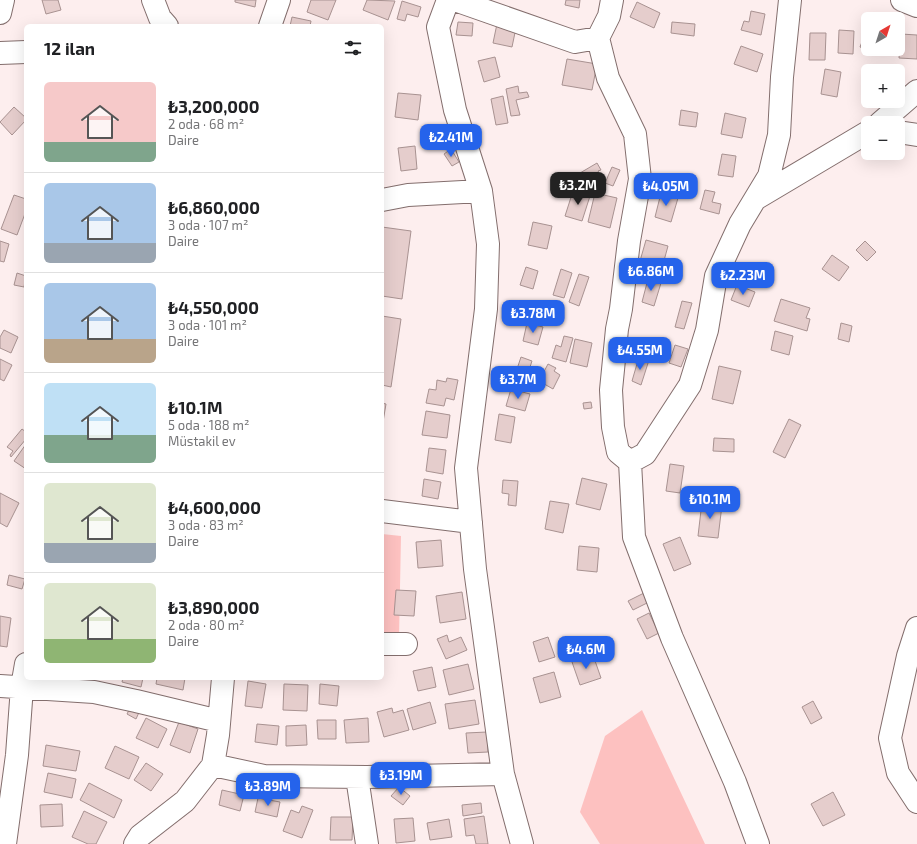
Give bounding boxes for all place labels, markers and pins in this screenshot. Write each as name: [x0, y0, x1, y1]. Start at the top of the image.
pin: ₺2.41M: [418, 124, 484, 158]
pin: ₺3.2M: [550, 172, 606, 206]
pin: ₺4.05M: [633, 173, 699, 207]
pin: ₺6.86M: [618, 258, 684, 292]
pin: ₺2.23M: [710, 262, 776, 296]
pin: ₺3.78M: [500, 300, 566, 334]
pin: ₺4.55M: [607, 337, 673, 371]
pin: ₺3.7M: [490, 366, 546, 400]
pin: ₺10.1M: [677, 486, 743, 520]
pin: ₺4.6M: [558, 636, 614, 670]
pin: ₺3.19M: [368, 762, 434, 796]
pin: ₺3.89M: [235, 773, 301, 807]

